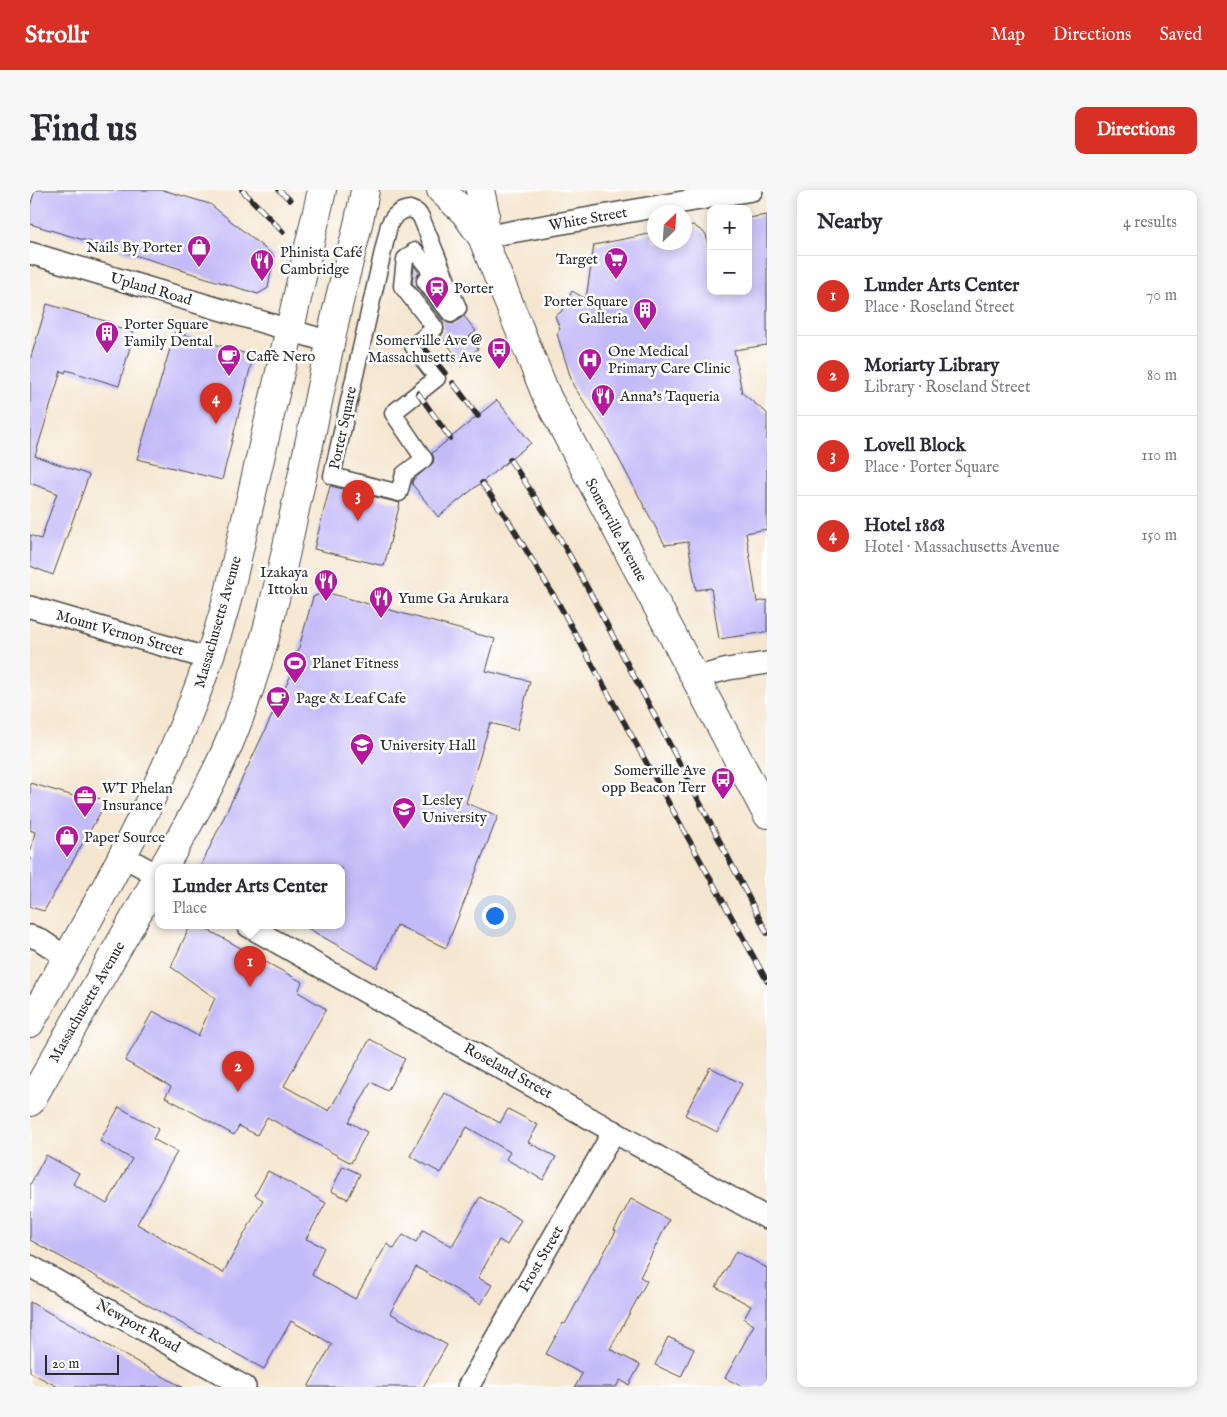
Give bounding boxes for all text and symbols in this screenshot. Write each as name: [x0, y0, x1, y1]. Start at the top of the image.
text: Strollr: [25, 20, 89, 51]
text: Map: [991, 24, 1025, 47]
text: Directions: [1053, 24, 1131, 47]
text: Saved: [1159, 24, 1202, 47]
button: Directions: [1075, 107, 1197, 154]
text: Find us: [30, 108, 137, 153]
street label: White Street: [547, 203, 629, 235]
north arrow: [647, 205, 692, 250]
map controls: [707, 205, 752, 295]
button: +: [707, 205, 752, 250]
text: Nearby: [817, 209, 882, 236]
text: 4 results: [1123, 213, 1177, 233]
shop icon: Nails By Porter: [186, 234, 212, 268]
place label: Nails By Porter: [86, 238, 182, 257]
place label: Phinista Café Cambridge: [280, 243, 362, 279]
supermarket icon: Target: [603, 246, 629, 280]
restaurant icon: Phinista Café Cambridge: [249, 248, 275, 282]
place label: Target: [556, 250, 598, 269]
button: −: [707, 250, 752, 295]
street label: Upland Road: [108, 268, 195, 310]
text: Lunder Arts Center: [864, 274, 1019, 298]
station icon: Porter: [424, 275, 450, 309]
place label: Porter: [454, 279, 494, 298]
text: 1: [830, 286, 836, 306]
text: 70 m: [1146, 286, 1177, 306]
place label: Porter Square Galleria: [543, 292, 629, 328]
building icon: Porter Square Galleria: [632, 297, 658, 331]
text: Place · Roseland Street: [864, 298, 1015, 318]
place label: Porter Square Family Dental: [124, 315, 213, 351]
building icon: Porter Square Family Dental: [94, 320, 120, 354]
place label: Somerville Ave @ Massachusetts Ave: [368, 331, 482, 367]
bus stop icon: Somerville Ave @ Massachusetts Ave: [486, 336, 512, 370]
place label: One Medical Primary Care Clinic: [608, 342, 731, 378]
cafe icon: Caffè Nero: [216, 343, 242, 377]
place label: Caffè Nero: [246, 347, 315, 366]
hospital icon: One Medical Primary Care Clinic: [577, 347, 603, 381]
text: Moriarty Library: [864, 354, 999, 378]
text: 2: [829, 366, 837, 386]
text: 80 m: [1147, 366, 1177, 386]
text: Library · Roseland Street: [864, 378, 1030, 398]
pin: 4: [200, 383, 232, 424]
restaurant icon: Anna's Taqueria: [590, 383, 616, 417]
street label: Porter Square: [325, 385, 361, 471]
place label: Anna's Taqueria: [619, 387, 720, 406]
text: Lovell Block: [864, 434, 966, 458]
text: 3: [830, 446, 836, 466]
text: 110 m: [1141, 446, 1177, 466]
text: Place · Porter Square: [864, 458, 999, 478]
street label: Somerville Avenue: [581, 475, 651, 585]
pin: 3: [342, 480, 374, 521]
text: Hotel 1868: [864, 514, 945, 538]
text: 4: [829, 526, 837, 546]
text: 150 m: [1142, 526, 1177, 546]
text: Hotel · Massachusetts Avenue: [864, 538, 1060, 558]
street label: Massachusetts Avenue: [190, 554, 246, 690]
place label: Izakaya Ittoku: [260, 563, 309, 599]
restaurant icon: Izakaya Ittoku: [313, 568, 339, 602]
restaurant icon: Yume Ga Arukara: [368, 585, 394, 619]
place label: Yume Ga Arukara: [398, 589, 509, 608]
street label: Mount Vernon Street: [54, 606, 186, 660]
sports icon: Planet Fitness: [282, 650, 308, 684]
place label: Planet Fitness: [312, 654, 399, 673]
cafe icon: Page & Leaf Cafe: [265, 685, 291, 719]
place label: Page & Leaf Cafe: [296, 689, 406, 708]
school or university icon: University Hall: [349, 732, 375, 766]
place label: University Hall: [380, 736, 477, 755]
place label: Somerville Ave opp Beacon Terr: [602, 761, 706, 797]
bus stop icon: Somerville Ave opp Beacon Terr: [710, 766, 736, 800]
place label: WT Phelan Insurance: [102, 779, 173, 815]
office icon: WT Phelan Insurance: [72, 784, 98, 818]
place label: Lesley University: [422, 791, 488, 827]
school or university icon: Lesley University: [391, 796, 417, 830]
shop icon: Paper Source: [54, 824, 80, 858]
place label: Paper Source: [84, 828, 165, 847]
popup: [155, 864, 345, 929]
text: Lunder Arts Center: [172, 875, 328, 899]
text: Place: [172, 899, 207, 919]
your location: [482, 903, 508, 929]
street label: Massachusetts Avenue: [45, 938, 129, 1066]
pin: 1: [234, 946, 266, 987]
street label: Roseland Street: [460, 1039, 556, 1103]
pin: 2: [222, 1051, 254, 1092]
street label: Frost Street: [514, 1222, 568, 1296]
street label: Newport Road: [93, 1295, 184, 1357]
scale bar: [45, 1352, 119, 1375]
text: 20 m: [52, 1355, 79, 1373]

